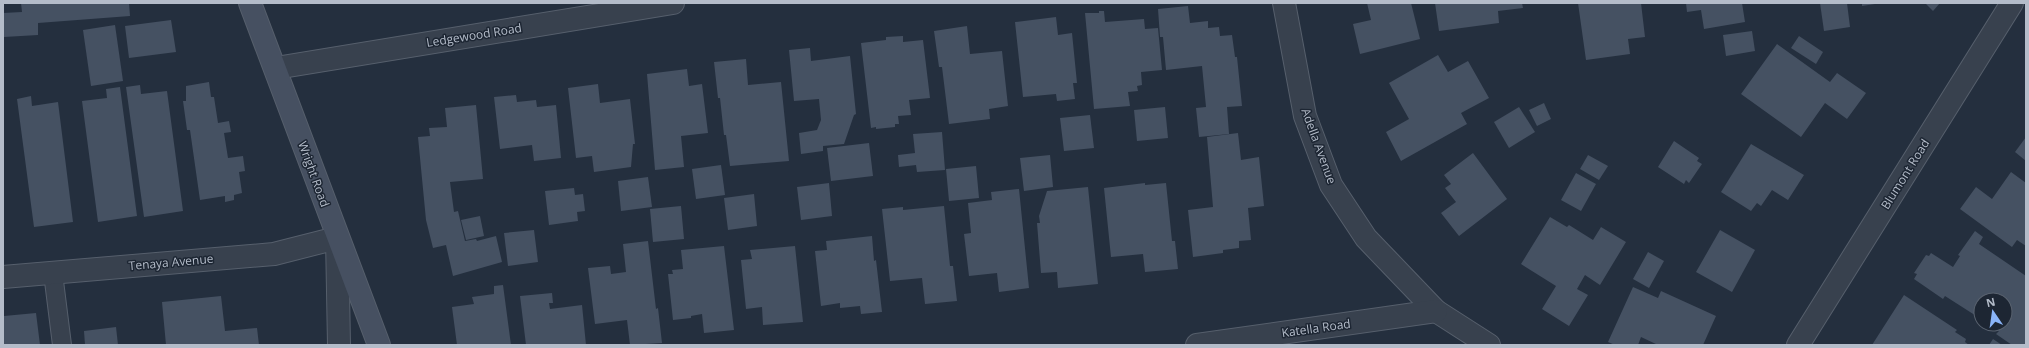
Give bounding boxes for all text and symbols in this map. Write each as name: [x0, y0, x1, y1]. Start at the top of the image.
street label: Ledgewood Road: [425, 19, 523, 51]
street label: Adella Avenue: [1297, 106, 1341, 186]
street label: Blumont Road: [1877, 136, 1933, 212]
street label: Wright Road: [294, 139, 334, 209]
street label: Tenaya Avenue: [128, 250, 214, 274]
north arrow: [1973, 292, 2013, 332]
text: N: [1985, 293, 1997, 310]
street label: Katella Road: [1280, 315, 1352, 341]

